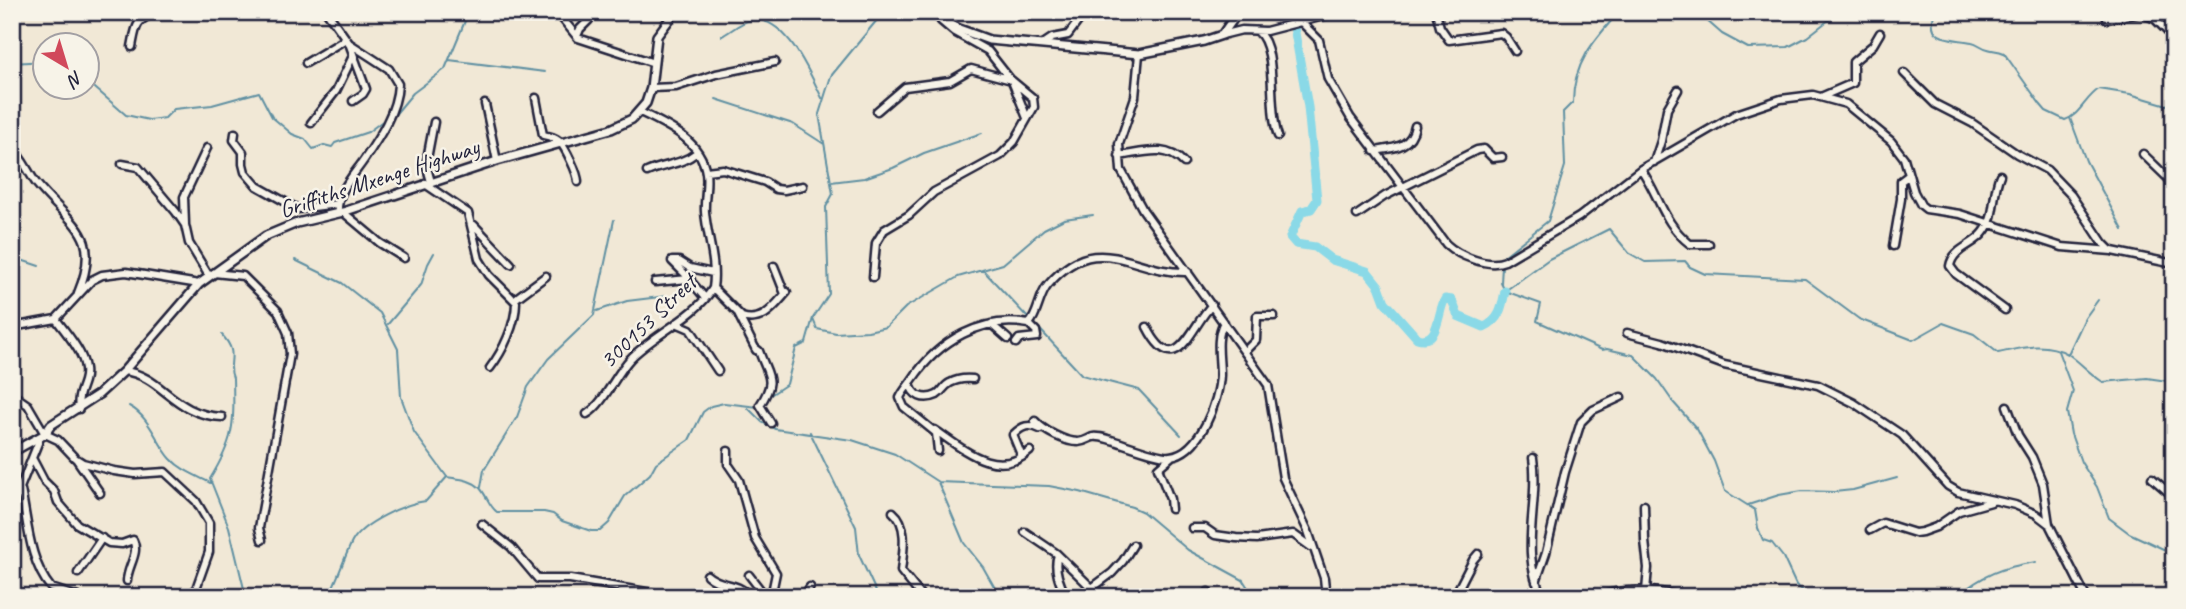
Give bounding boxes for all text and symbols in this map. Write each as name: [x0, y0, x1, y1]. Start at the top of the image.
north arrow: [32, 32, 102, 102]
text: N: [61, 66, 88, 94]
street label: Griffiths Mxenge Highway: [275, 131, 484, 224]
street label: 300153 Street: [593, 265, 705, 374]

